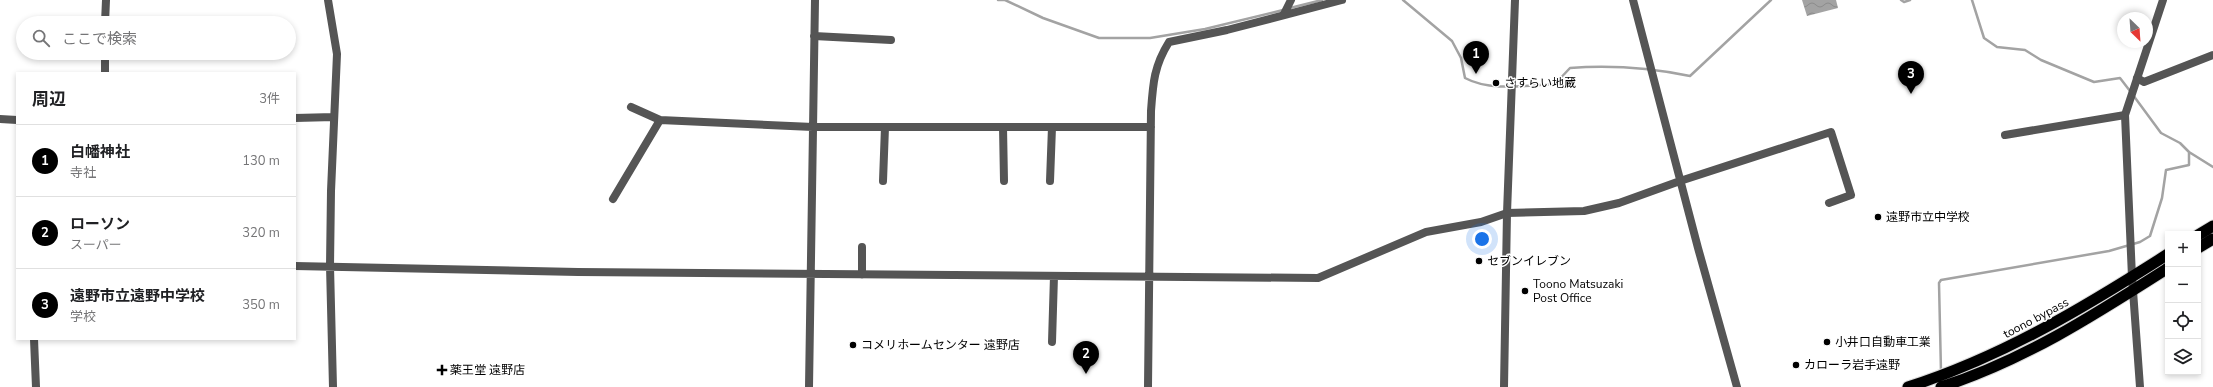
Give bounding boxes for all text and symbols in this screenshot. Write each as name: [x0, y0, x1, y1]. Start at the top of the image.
north arrow: [2117, 12, 2153, 48]
search box: [16, 16, 296, 60]
icon: search: [30, 27, 52, 49]
text: ここで検索: [62, 29, 137, 49]
pin: 1: [1463, 41, 1489, 74]
pin: 3: [1898, 61, 1924, 94]
place label: さすらい地蔵: [1504, 75, 1576, 91]
marker: さすらい地蔵: [1491, 78, 1501, 88]
text: 周辺: [32, 88, 66, 111]
text: 3件: [259, 90, 280, 108]
text: 白幡神社: [70, 142, 130, 162]
text: 1: [41, 152, 49, 170]
text: 130 m: [242, 152, 280, 170]
text: 寺社: [70, 164, 96, 182]
place label: 遠野市立中学校: [1886, 209, 1970, 225]
marker: 遠野市立中学校: [1873, 212, 1883, 222]
text: ローソン: [70, 214, 130, 234]
text: 2: [41, 224, 49, 242]
text: 320 m: [242, 224, 280, 242]
your location: [1472, 229, 1492, 249]
map controls: [2165, 231, 2201, 375]
button: +: [2165, 231, 2201, 267]
text: スーパー: [70, 236, 122, 254]
place label: セブンイレブン: [1487, 253, 1571, 269]
marker: セブンイレブン: [1474, 256, 1484, 266]
button: −: [2165, 267, 2201, 303]
place label: Toono Matsuzaki Post Office: [1533, 276, 1623, 306]
text: 遠野市立遠野中学校: [70, 286, 205, 306]
marker: Toono Matsuzaki Post Office: [1520, 286, 1530, 296]
street label: toono bypass: [2000, 294, 2072, 342]
text: 3: [41, 296, 49, 314]
text: 350 m: [242, 296, 280, 314]
button: locate: [2165, 303, 2201, 339]
text: 学校: [70, 308, 96, 326]
place label: 小井口自動車工業: [1835, 334, 1931, 350]
place label: コメリホームセンター 遠野店: [861, 337, 1020, 353]
marker: 小井口自動車工業: [1822, 337, 1832, 347]
button: layers: [2165, 339, 2201, 375]
marker: コメリホームセンター 遠野店: [848, 340, 858, 350]
pin: 2: [1073, 341, 1099, 374]
place label: カローラ岩手遠野: [1804, 357, 1900, 373]
marker: カローラ岩手遠野: [1791, 360, 1801, 370]
place label: 薬王堂 遠野店: [450, 362, 525, 378]
marker: 薬王堂 遠野店: [437, 365, 447, 375]

